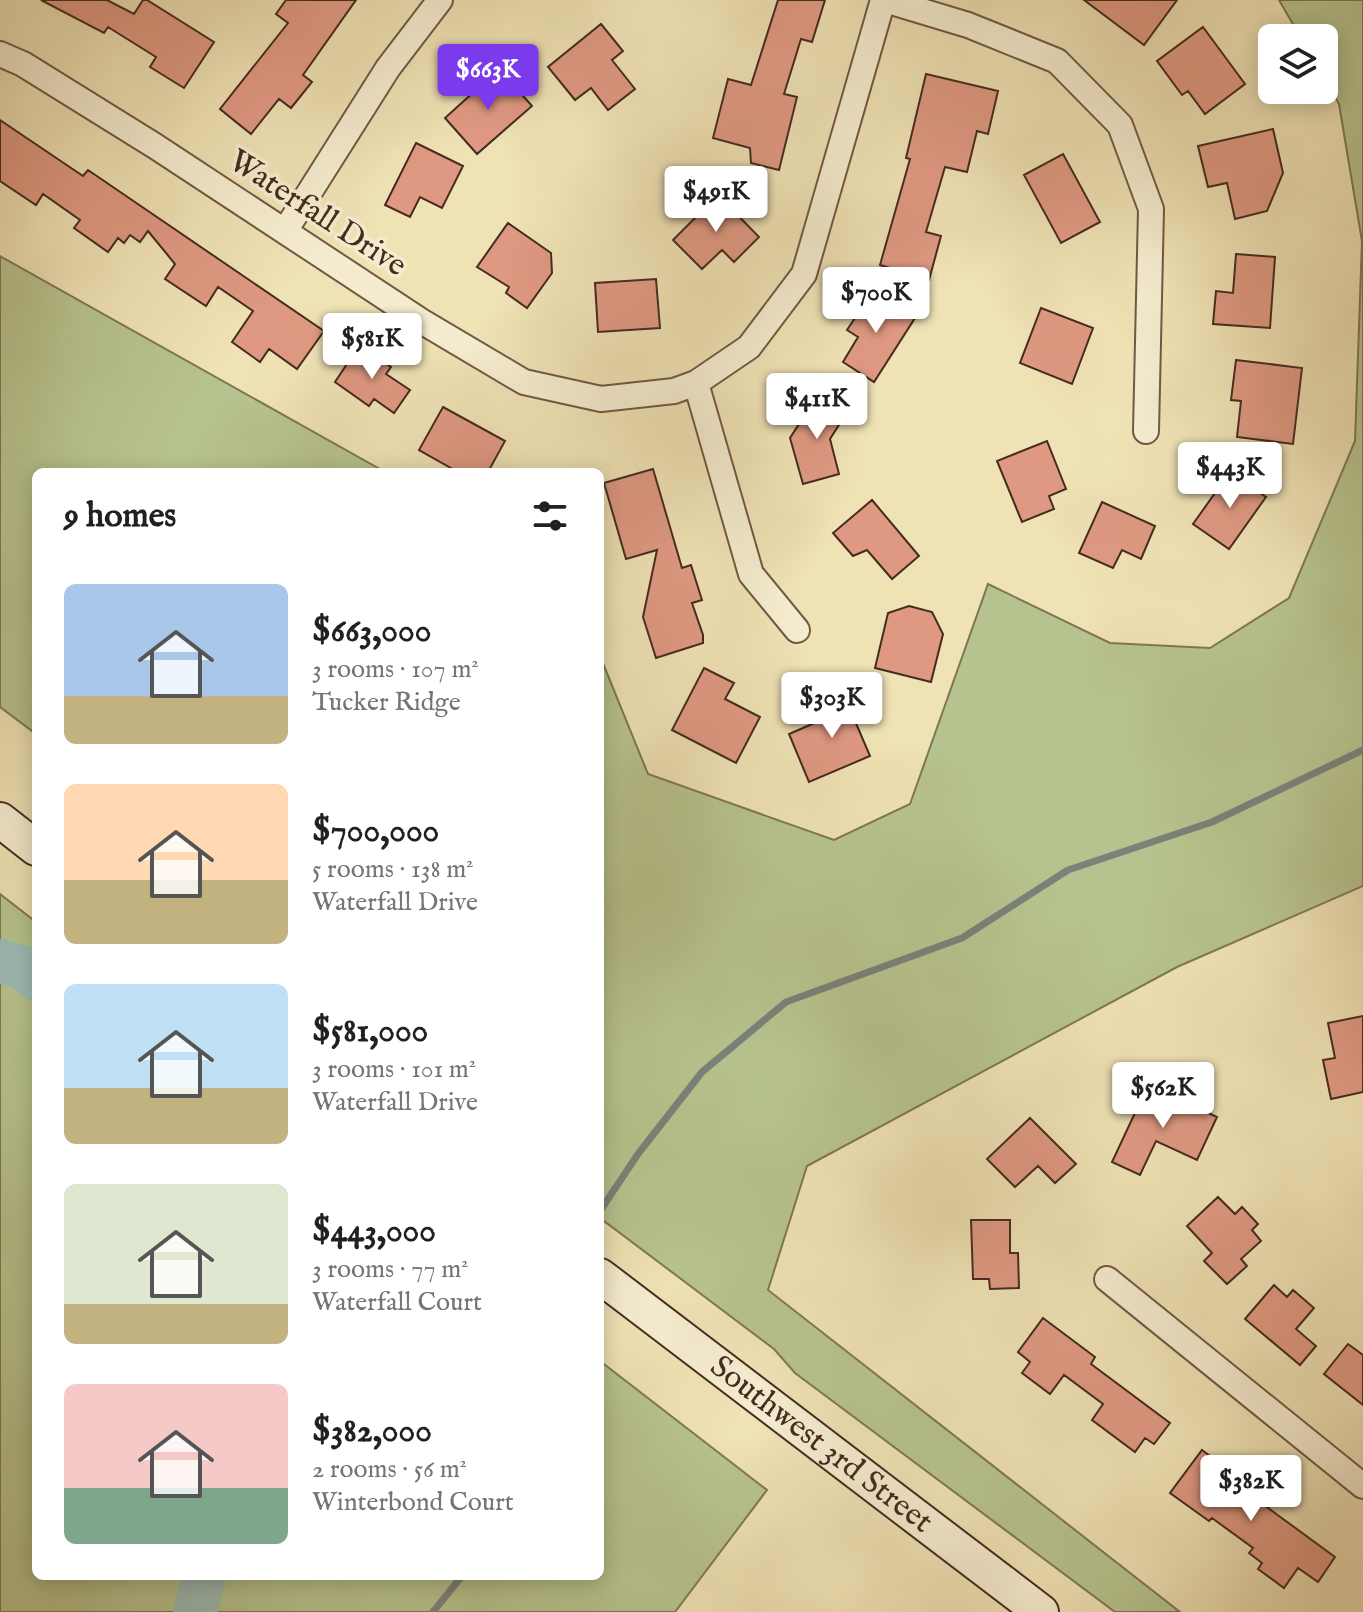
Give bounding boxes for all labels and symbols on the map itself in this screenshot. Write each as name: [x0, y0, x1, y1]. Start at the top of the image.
pin: $663K: [432, 44, 544, 112]
street label: Waterfall Drive: [220, 141, 414, 287]
pin: $491K: [660, 166, 772, 234]
pin: $700K: [820, 267, 932, 335]
pin: $581K: [316, 313, 428, 381]
pin: $411K: [761, 373, 873, 441]
pin: $443K: [1174, 442, 1286, 510]
pin: $303K: [776, 672, 888, 740]
pin: $562K: [1107, 1062, 1219, 1130]
street label: Southwest 3rd Street: [701, 1346, 941, 1543]
pin: $382K: [1195, 1455, 1307, 1523]

